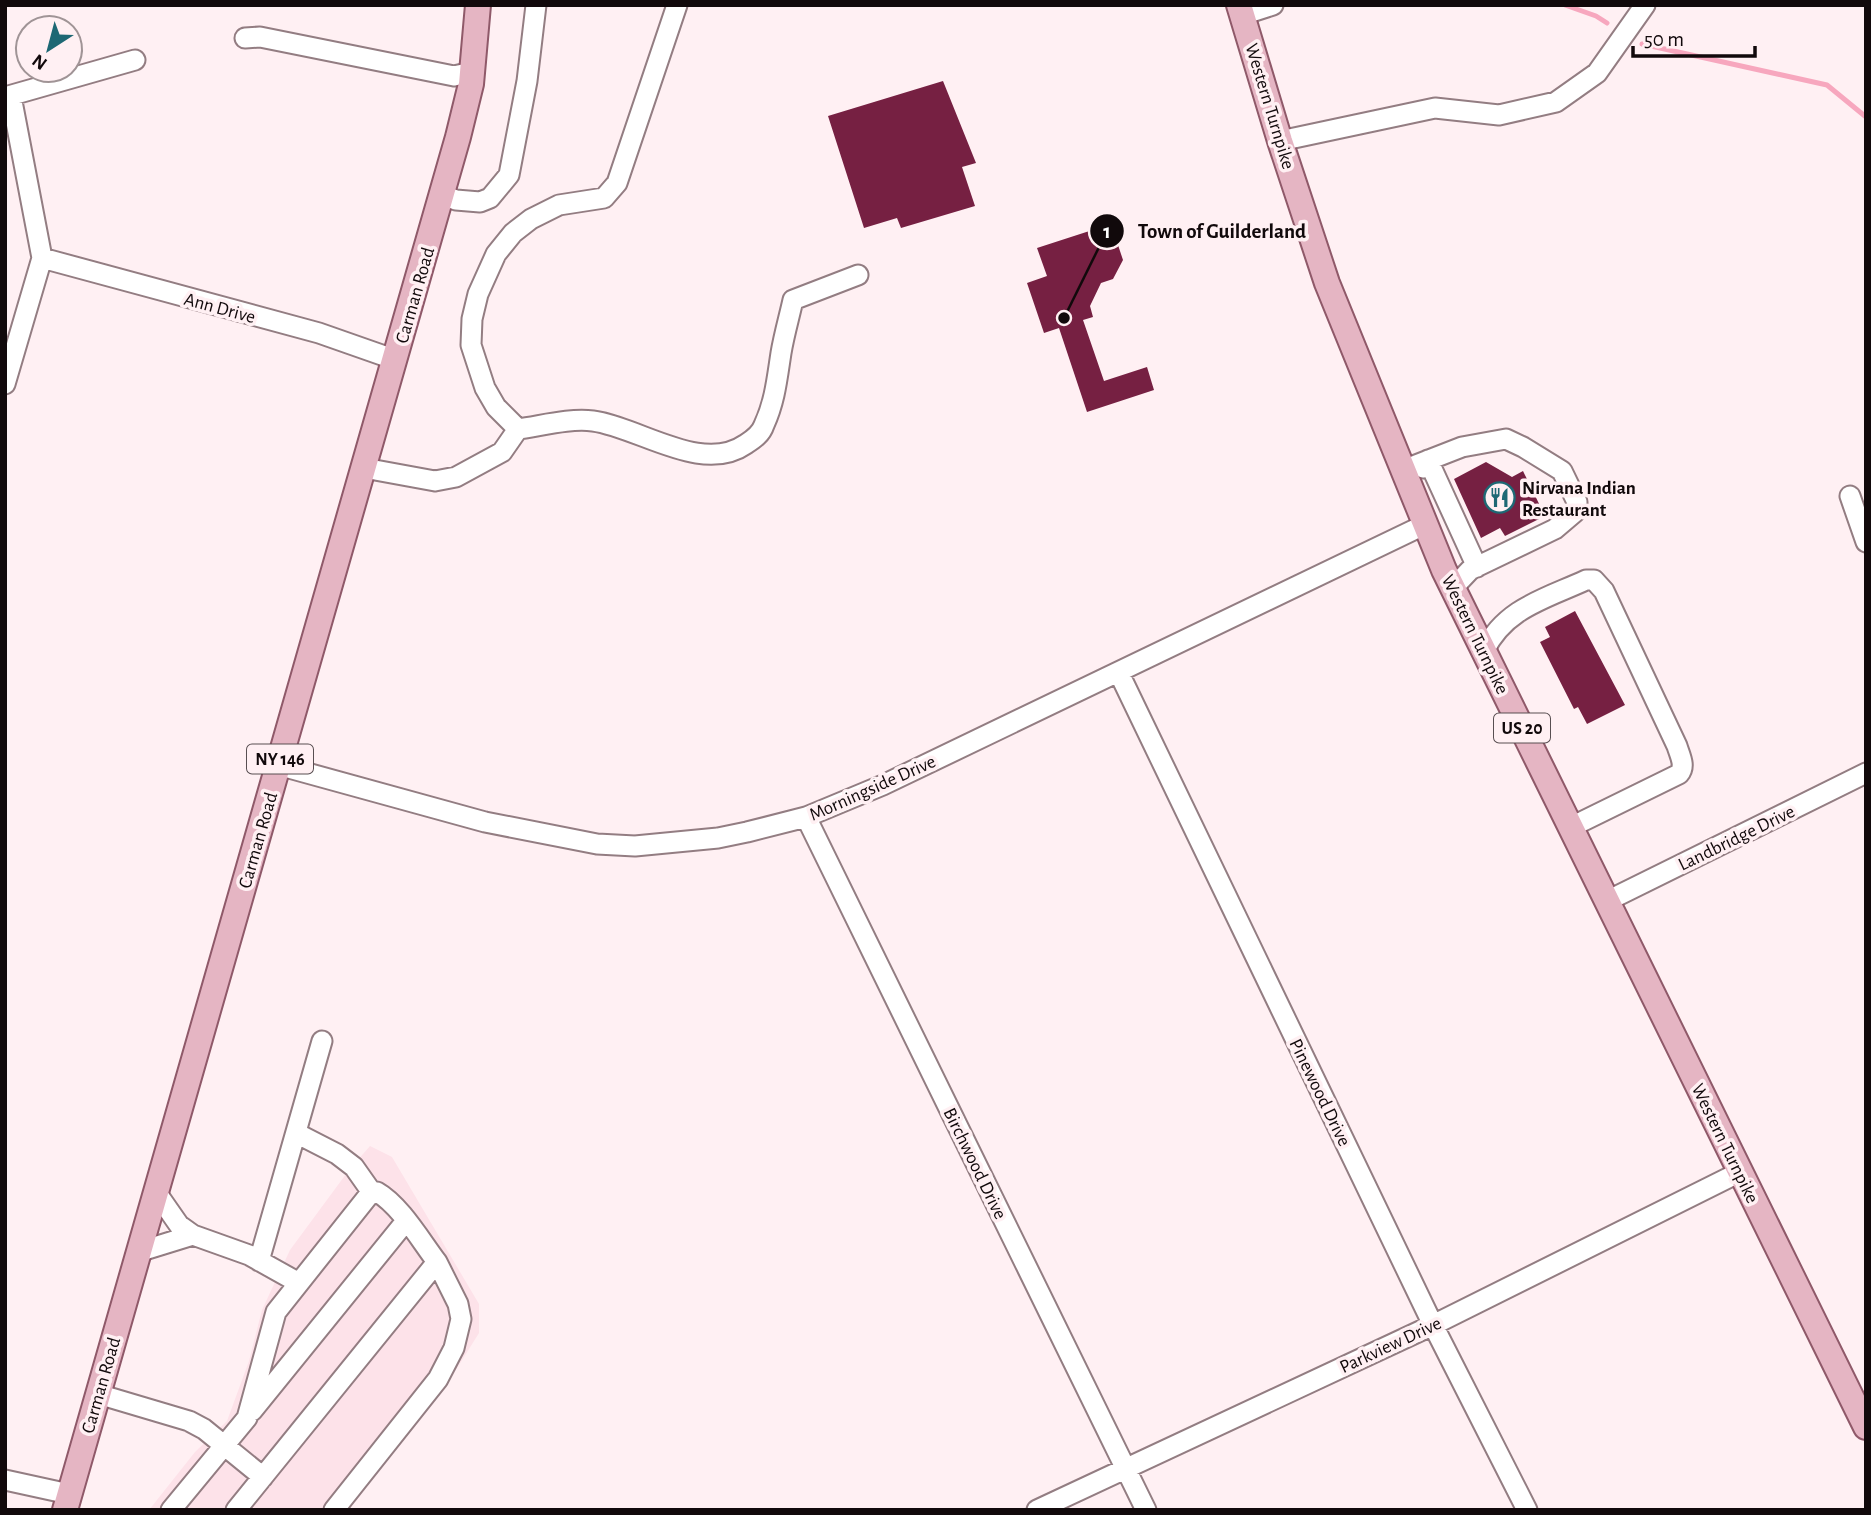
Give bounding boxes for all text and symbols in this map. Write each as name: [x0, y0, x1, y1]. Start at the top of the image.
north arrow: [14, 14, 84, 84]
scale bar: [1633, 14, 1756, 58]
text: 50 m: [1644, 29, 1684, 50]
street label: Western Turnpike: [1241, 41, 1298, 172]
text: N: [29, 50, 51, 73]
callout: Town of Guilderland: [1089, 210, 1321, 252]
text: 1: [1103, 221, 1111, 242]
text: Town of Guilderland: [1138, 221, 1306, 242]
street label: Carman Road: [393, 245, 438, 346]
street label: Ann Drive: [182, 290, 257, 327]
place label: Nirvana Indian Restaurant: [1522, 479, 1636, 520]
restaurant icon: Nirvana Indian Restaurant: [1482, 481, 1516, 515]
street label: Western Turnpike: [1438, 572, 1512, 697]
road number: US 20: [1494, 714, 1550, 742]
road number: NY 146: [247, 744, 313, 774]
street label: Morningside Drive: [807, 752, 939, 825]
street label: Carman Road: [236, 790, 281, 891]
street label: Landbridge Drive: [1675, 802, 1798, 875]
street label: Pinewood Drive: [1286, 1036, 1354, 1149]
street label: Western Turnpike: [1688, 1081, 1762, 1206]
street label: Birchwood Drive: [939, 1105, 1010, 1222]
street label: Parkview Drive: [1337, 1314, 1444, 1377]
street label: Carman Road: [79, 1335, 124, 1436]

